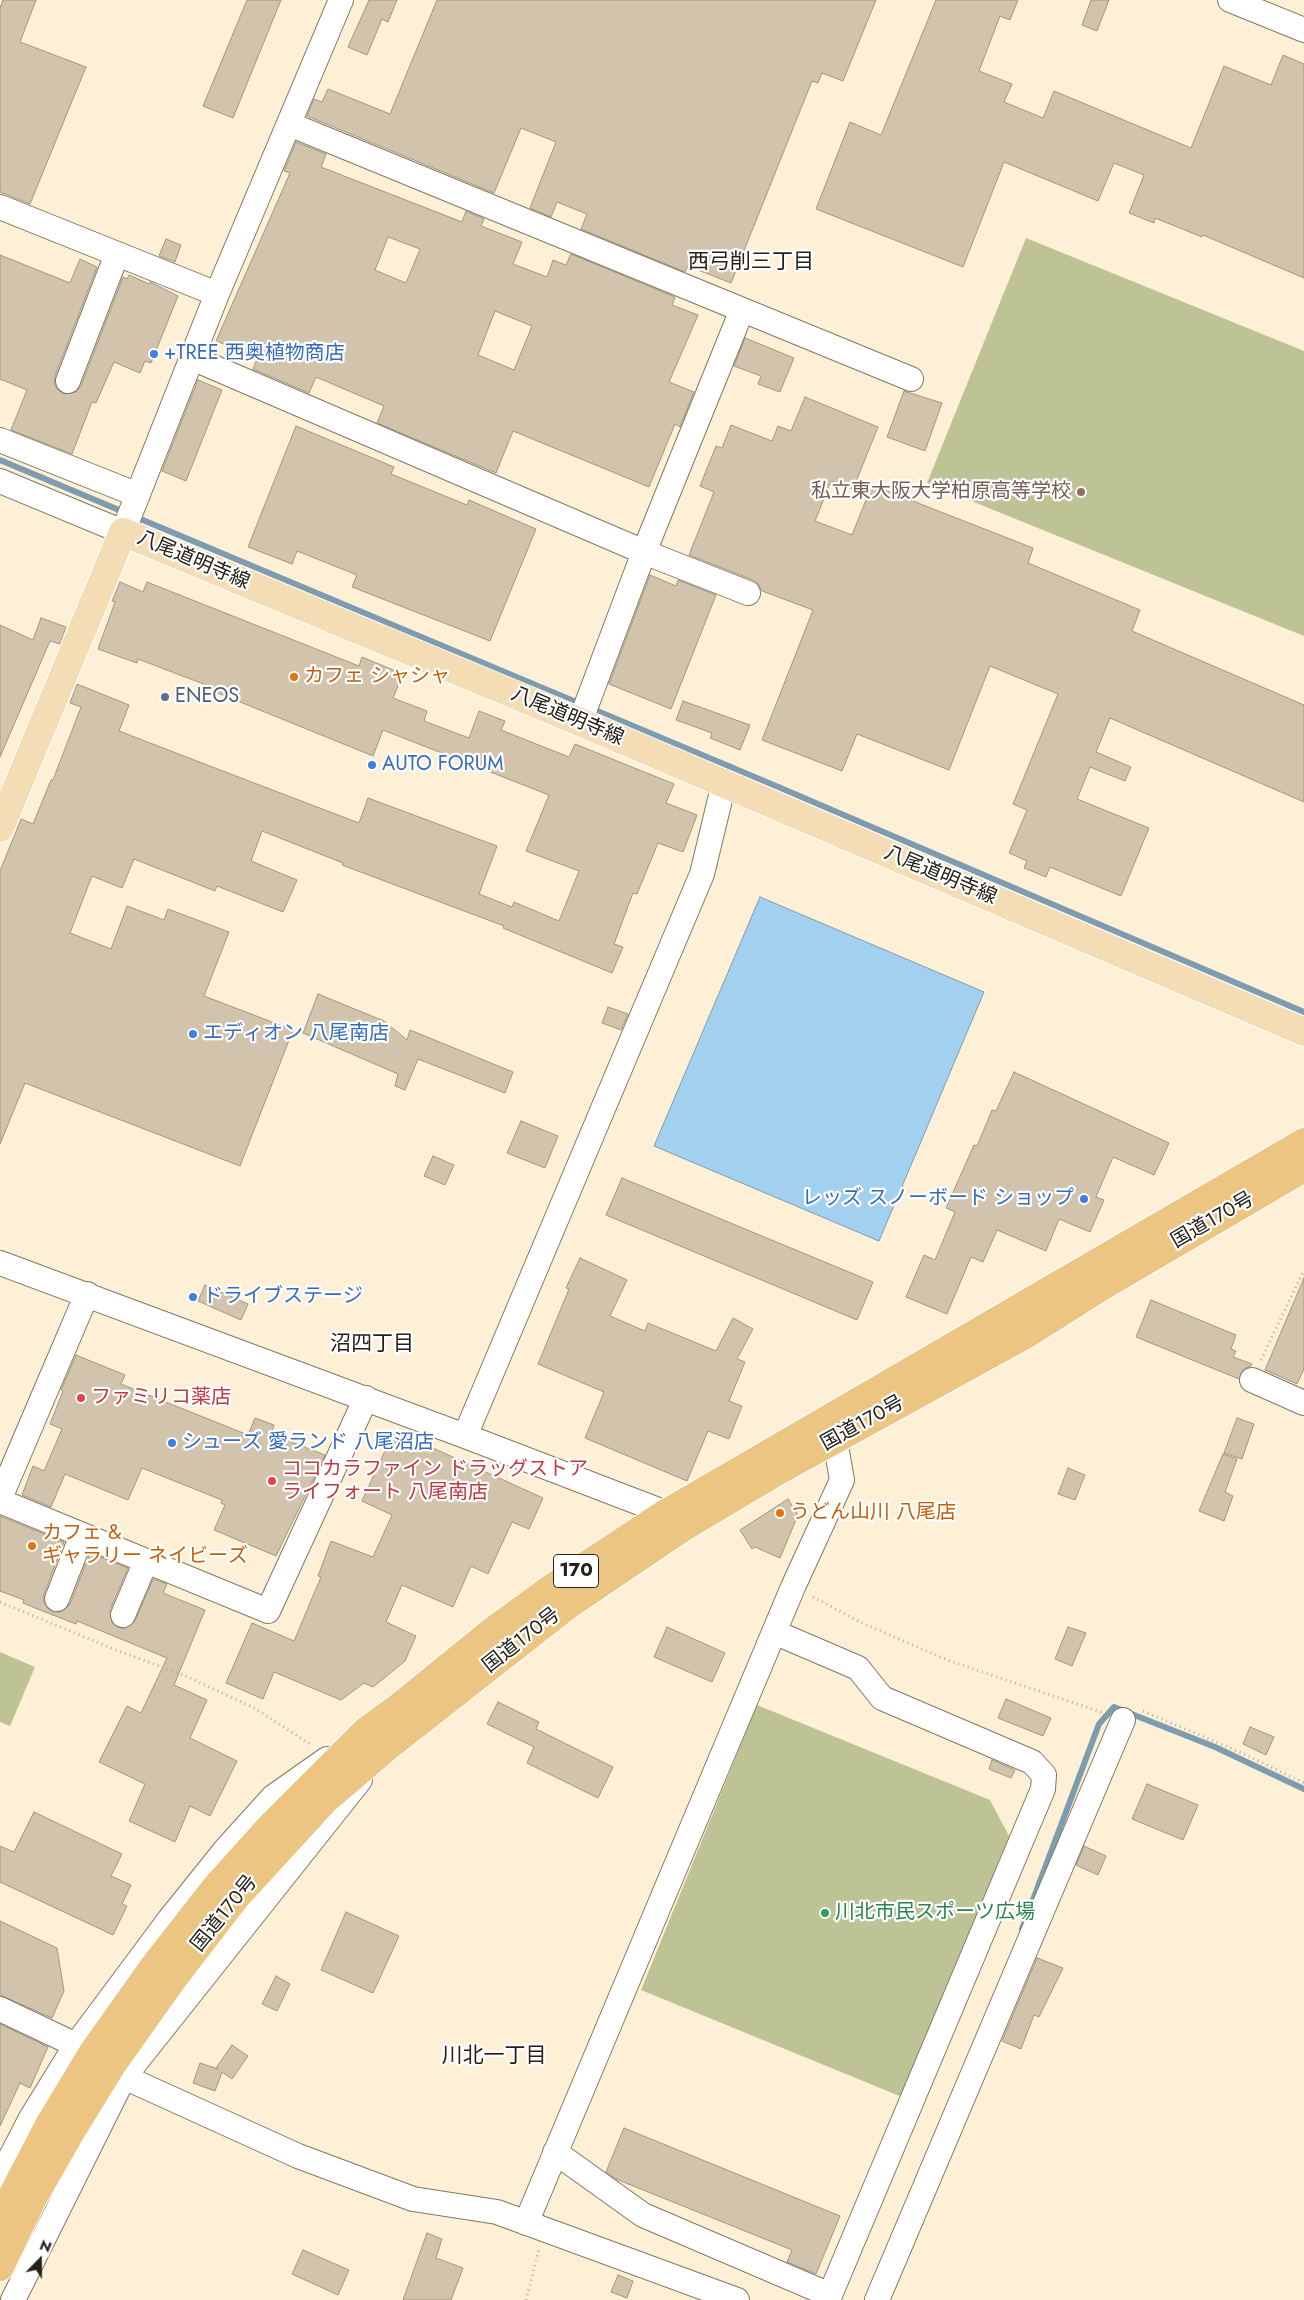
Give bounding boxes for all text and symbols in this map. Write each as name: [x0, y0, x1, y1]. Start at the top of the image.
district label: 西弓削三丁目: [688, 250, 814, 276]
place label: +TREE 西奥植物商店: [164, 342, 345, 366]
marker: +TREE 西奥植物商店: [148, 348, 160, 360]
place label: 私立東大阪大学柏原高等学校: [811, 480, 1071, 504]
marker: 私立東大阪大学柏原高等学校: [1075, 486, 1087, 498]
street label: 八尾道明寺線: [133, 527, 253, 595]
place label: カフェ シャシャ: [304, 665, 450, 689]
marker: カフェ シャシャ: [288, 671, 300, 683]
street label: 八尾道明寺線: [507, 683, 627, 751]
place label: ENEOS: [175, 685, 239, 709]
marker: ENEOS: [159, 691, 171, 703]
place label: AUTO FORUM: [382, 753, 504, 777]
marker: AUTO FORUM: [366, 759, 378, 771]
street label: 八尾道明寺線: [880, 842, 1000, 910]
place label: エディオン 八尾南店: [203, 1022, 389, 1046]
marker: エディオン 八尾南店: [187, 1028, 199, 1040]
place label: レッズ スノーボード ショップ: [802, 1187, 1074, 1211]
street label: 国道170号: [1167, 1188, 1259, 1254]
marker: レッズ スノーボード ショップ: [1078, 1193, 1090, 1205]
place label: ドライブステージ: [203, 1285, 363, 1309]
marker: ドライブステージ: [187, 1291, 199, 1303]
district label: 沼四丁目: [330, 1332, 414, 1358]
place label: ファミリコ薬店: [91, 1386, 231, 1410]
street label: 国道170号: [817, 1391, 909, 1457]
marker: ファミリコ薬店: [75, 1392, 87, 1404]
place label: シューズ 愛ランド 八尾沼店: [182, 1431, 434, 1455]
marker: シューズ 愛ランド 八尾沼店: [166, 1437, 178, 1449]
place label: ココカラファイン ドラッグストア ライフォート 八尾南店: [282, 1458, 588, 1505]
marker: ココカラファイン ドラッグストア ライフォート 八尾南店: [266, 1475, 278, 1487]
place label: うどん山川 八尾店: [790, 1501, 956, 1525]
marker: うどん山川 八尾店: [774, 1507, 786, 1519]
place label: カフェ & ギャラリー ネイビーズ: [42, 1522, 248, 1569]
marker: カフェ & ギャラリー ネイビーズ: [26, 1540, 38, 1552]
road number: 170: [554, 1554, 598, 1588]
street label: 国道170号: [479, 1603, 565, 1679]
street label: 国道170号: [187, 1871, 263, 1957]
place label: 川北市民スポーツ広場: [835, 1901, 1035, 1925]
marker: 川北市民スポーツ広場: [819, 1907, 831, 1919]
district label: 川北一丁目: [442, 2044, 546, 2070]
north arrow: [15, 2235, 65, 2285]
text: N: [37, 2235, 55, 2257]

